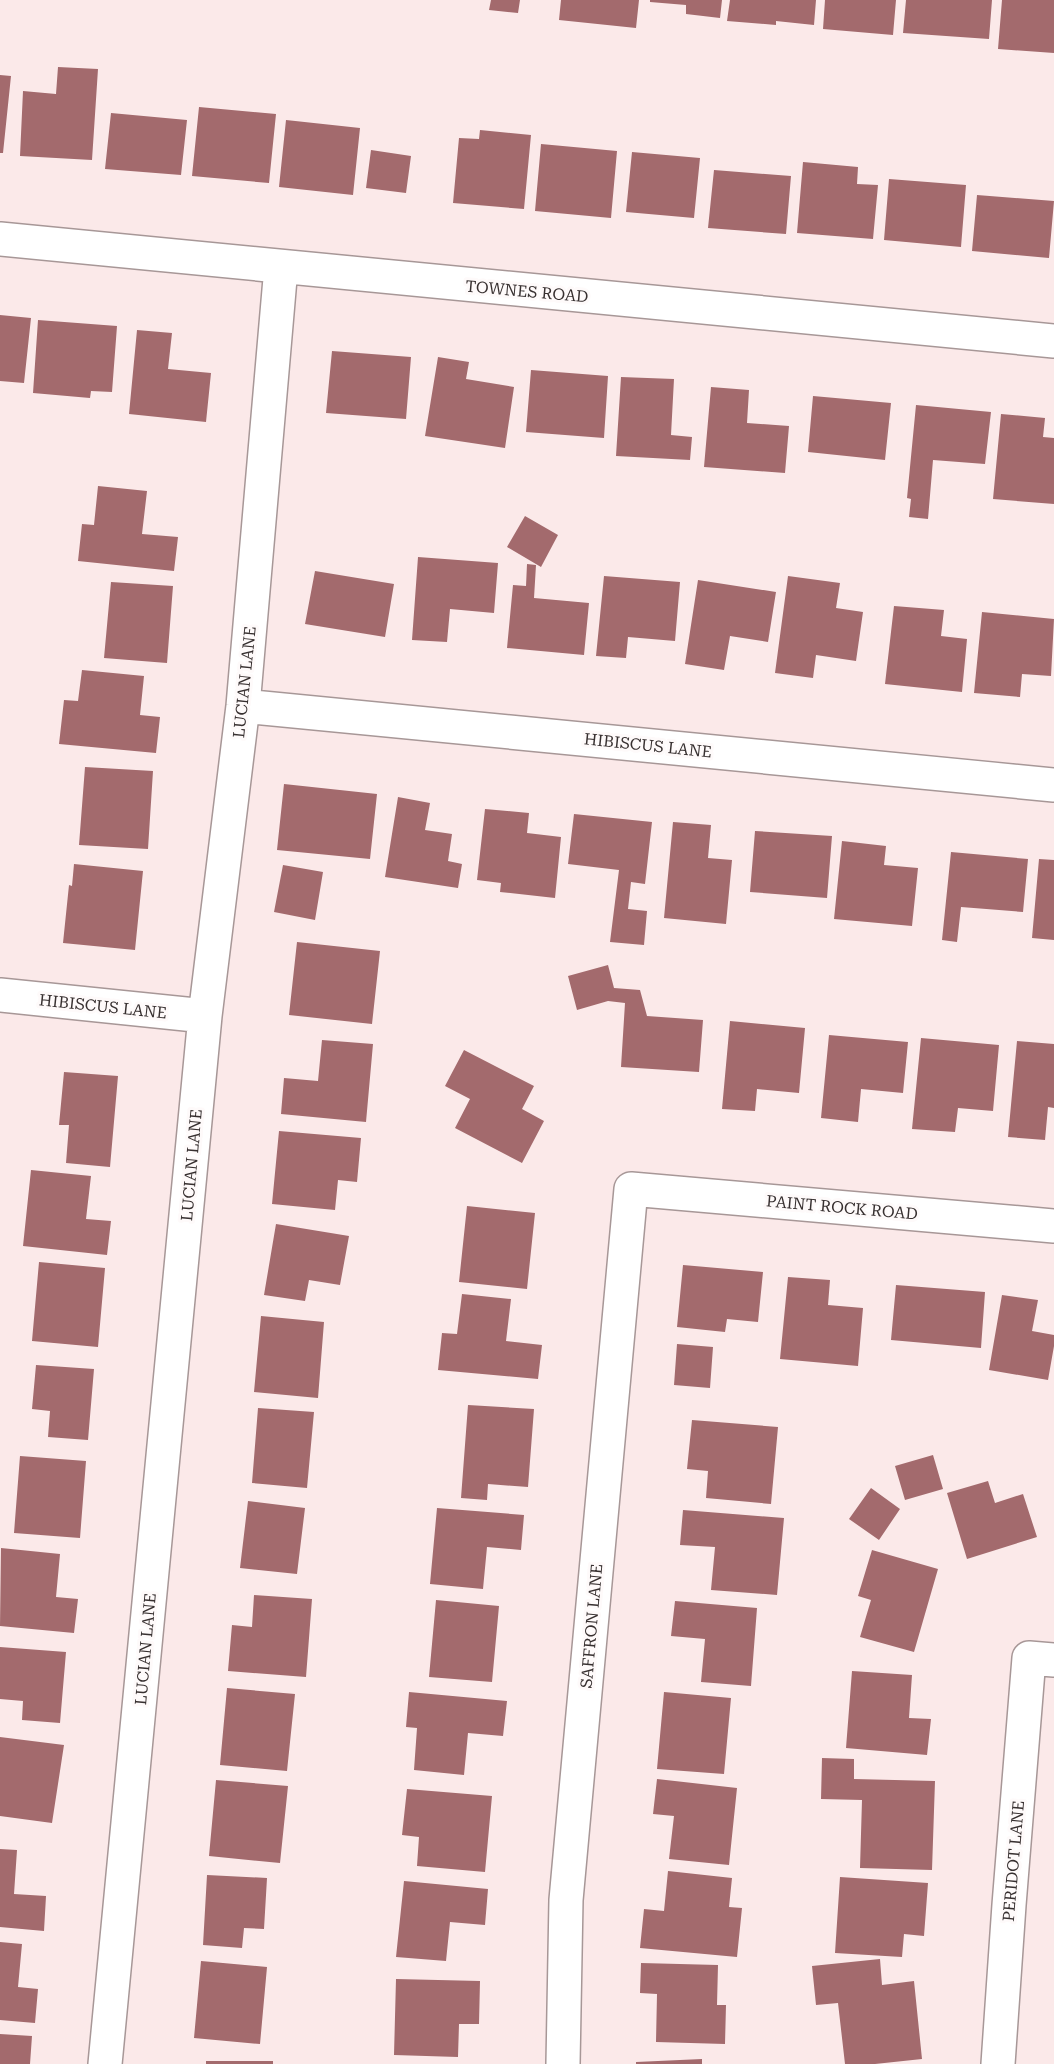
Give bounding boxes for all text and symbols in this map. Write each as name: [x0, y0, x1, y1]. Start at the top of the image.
street label: TOWNES ROAD: [465, 277, 589, 306]
street label: LUCIAN LANE: [229, 625, 260, 739]
street label: HIBISCUS LANE: [583, 729, 713, 762]
street label: HIBISCUS LANE: [38, 990, 168, 1023]
street label: LUCIAN LANE: [177, 1108, 206, 1222]
street label: PAINT ROCK ROAD: [765, 1191, 919, 1224]
street label: SAFFRON LANE: [577, 1563, 606, 1689]
street label: LUCIAN LANE: [131, 1592, 160, 1706]
street label: PERIDOT LANE: [999, 1800, 1028, 1922]

